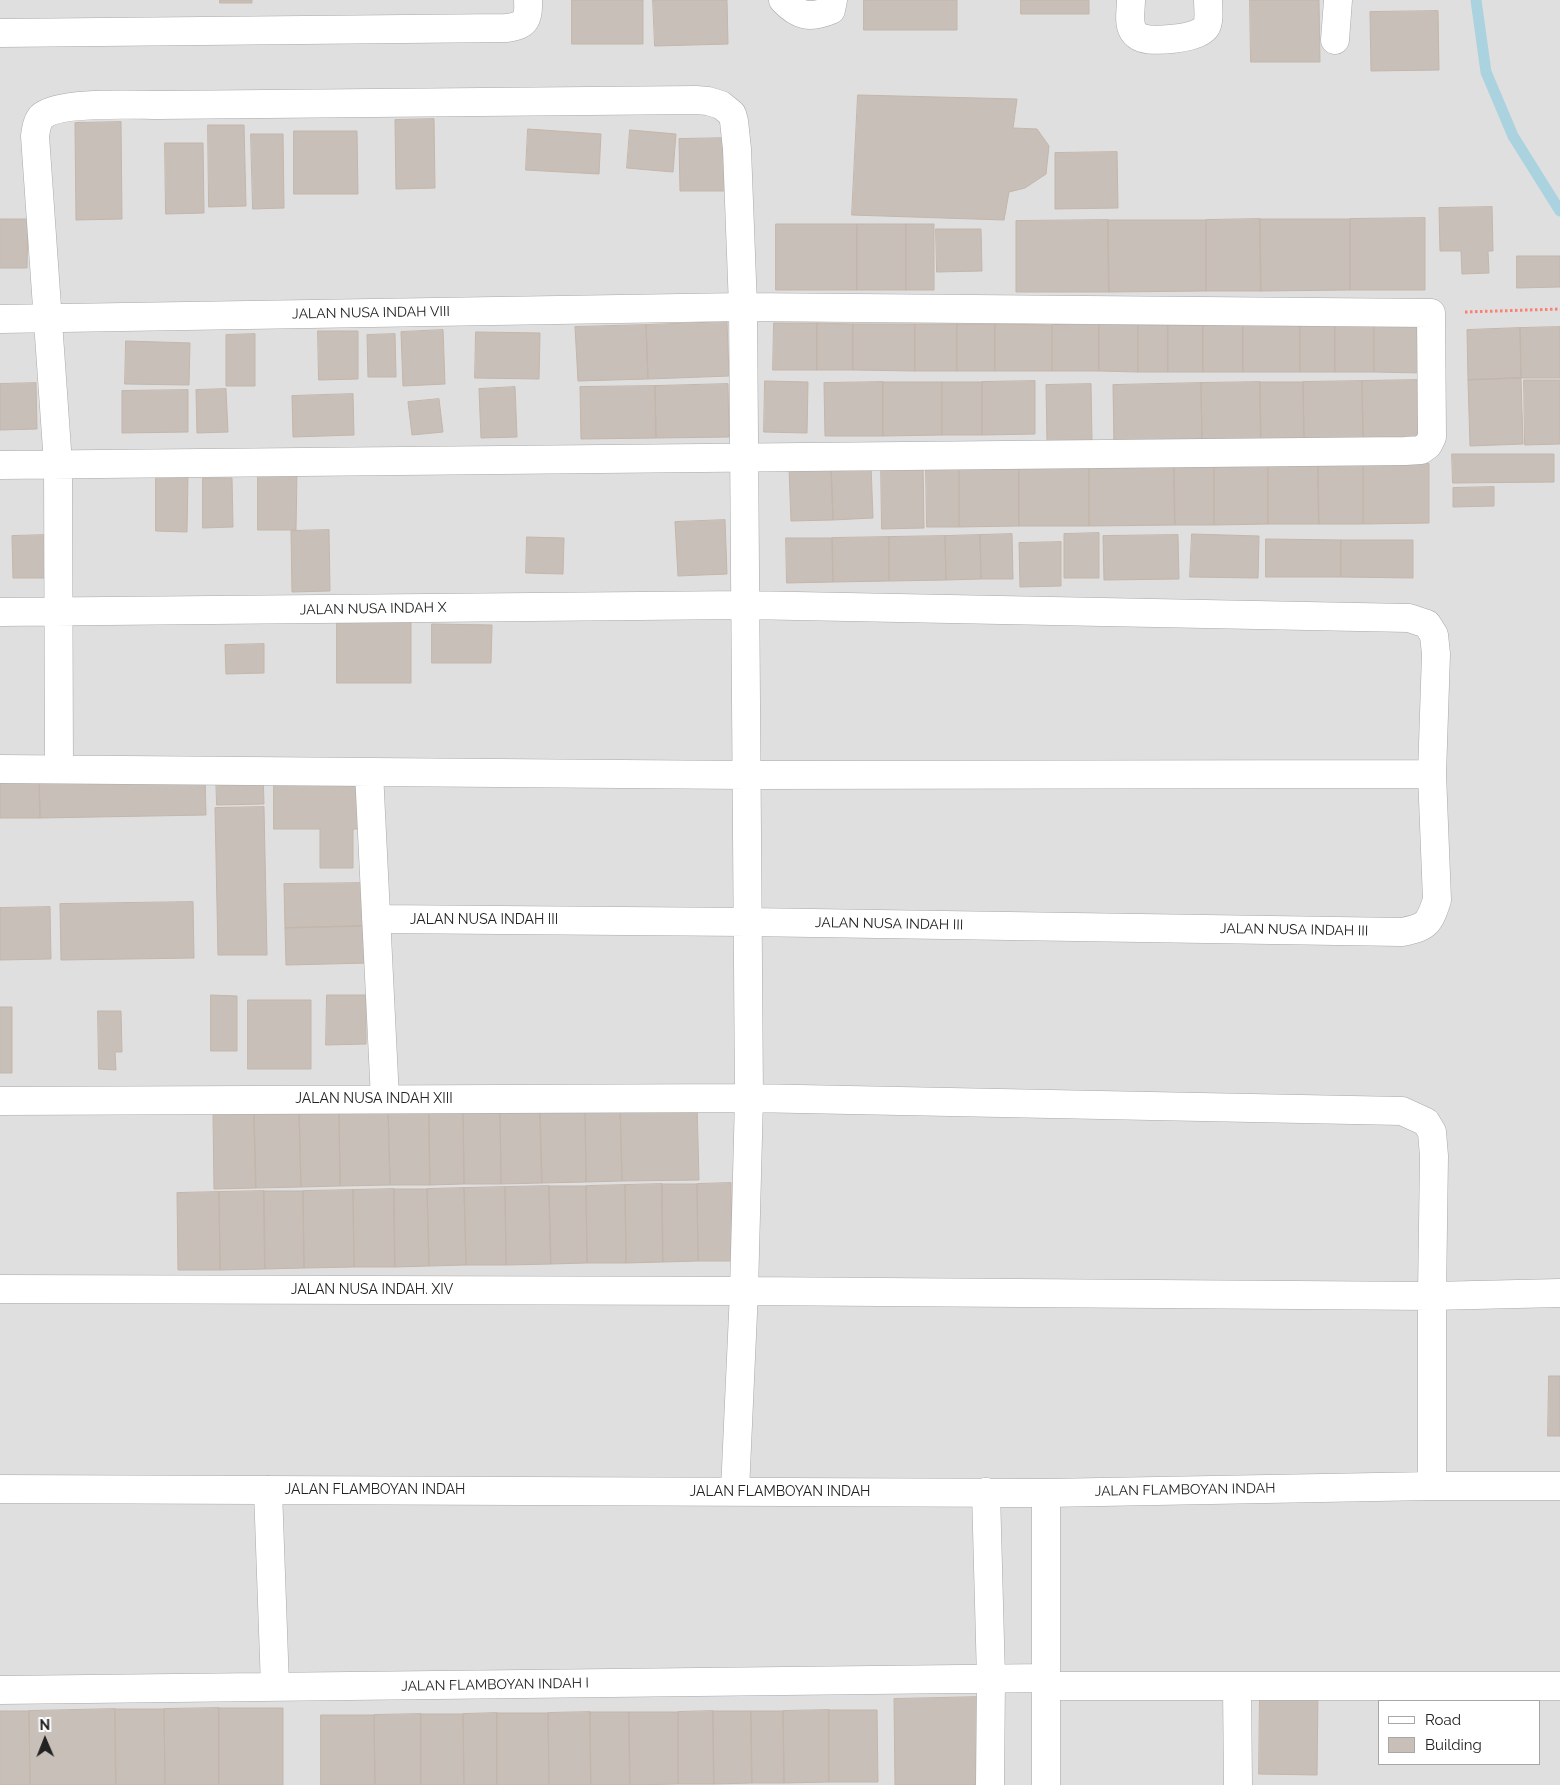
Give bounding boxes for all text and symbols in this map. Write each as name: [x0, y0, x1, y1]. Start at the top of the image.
street label: JALAN NUSA INDAH VIII: [292, 303, 450, 323]
street label: JALAN NUSA INDAH X: [299, 599, 447, 619]
street label: JALAN NUSA INDAH III: [410, 912, 558, 928]
street label: JALAN NUSA INDAH III: [815, 914, 963, 934]
street label: JALAN NUSA INDAH III: [1220, 920, 1368, 940]
street label: JALAN NUSA INDAH XIII: [295, 1091, 453, 1107]
street label: JALAN NUSA INDAH. XIV: [291, 1282, 453, 1298]
street label: JALAN FLAMBOYAN INDAH: [1094, 1480, 1276, 1500]
street label: JALAN FLAMBOYAN INDAH: [285, 1482, 465, 1498]
street label: JALAN FLAMBOYAN INDAH: [690, 1484, 870, 1500]
street label: JALAN FLAMBOYAN INDAH I: [401, 1675, 589, 1695]
legend: [1378, 1700, 1540, 1765]
text: Road: [1425, 1711, 1461, 1729]
north arrow: [20, 1715, 70, 1765]
text: N: [39, 1717, 50, 1733]
text: Building: [1425, 1736, 1482, 1754]

